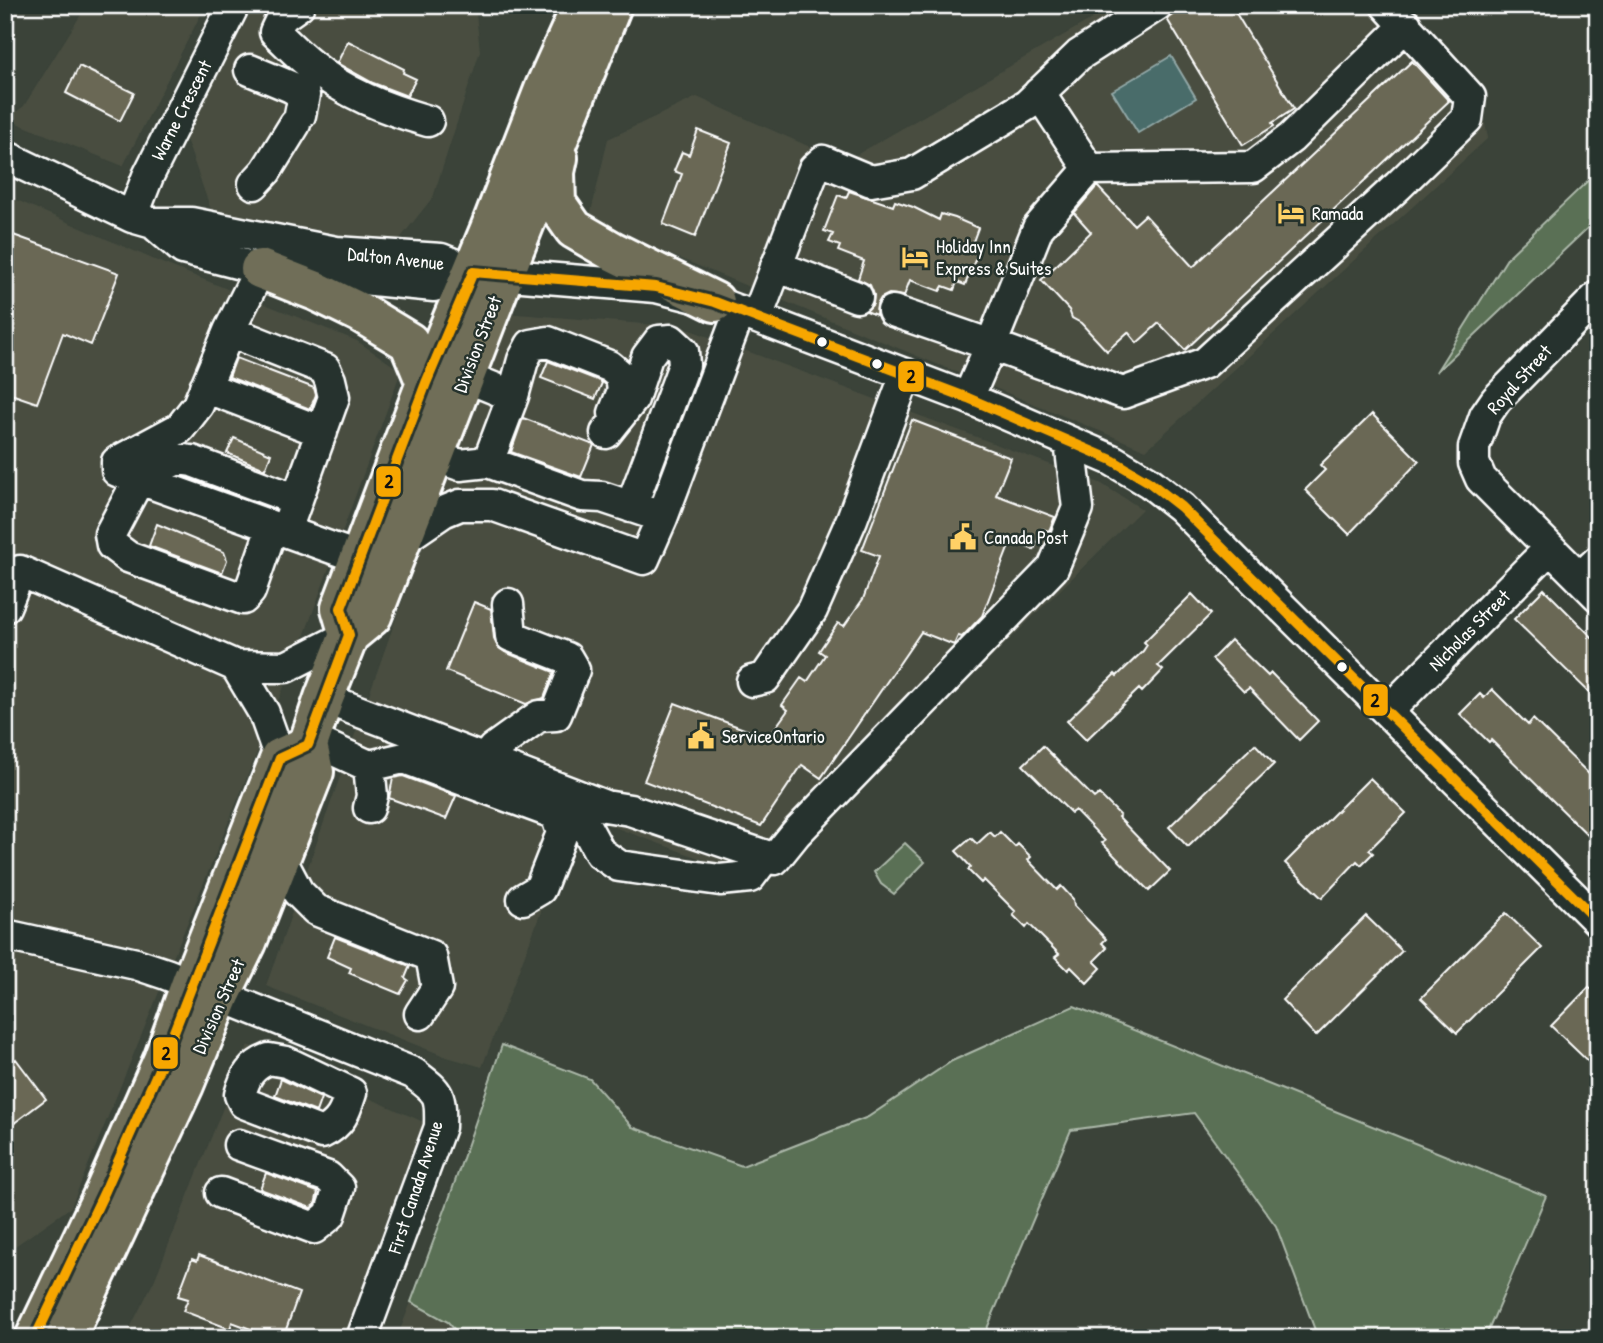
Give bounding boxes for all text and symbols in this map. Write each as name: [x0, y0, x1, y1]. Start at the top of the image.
street label: Warne Crescent: [145, 55, 218, 165]
hotel icon: Ramada: [1276, 198, 1306, 228]
place label: Ramada: [1312, 200, 1364, 226]
place label: Holiday Inn Express & Suites: [936, 233, 1051, 281]
street label: Dalton Avenue: [346, 240, 446, 276]
hotel icon: Holiday Inn Express & Suites: [900, 242, 930, 272]
street label: Division Street: [447, 292, 507, 396]
unlabelled marker: [815, 335, 829, 349]
street label: Royal Street: [1481, 338, 1558, 419]
unlabelled marker: [870, 357, 884, 371]
line badge: 2: [897, 360, 925, 393]
text: 2: [907, 363, 916, 389]
line badge: 2: [375, 465, 402, 498]
text: 2: [385, 468, 394, 494]
public building icon: Canada Post: [948, 522, 978, 552]
place label: Canada Post: [984, 524, 1068, 550]
street label: Nicholas Street: [1422, 583, 1516, 677]
unlabelled marker: [1335, 660, 1349, 674]
line badge: 2: [1362, 683, 1389, 717]
text: 2: [1371, 687, 1380, 713]
public building icon: ServiceOntario: [686, 721, 716, 751]
place label: ServiceOntario: [722, 723, 825, 749]
street label: Division Street: [185, 954, 251, 1058]
line badge: 2: [152, 1036, 179, 1070]
text: 2: [162, 1040, 171, 1066]
street label: First Canada Avenue: [381, 1117, 449, 1258]

